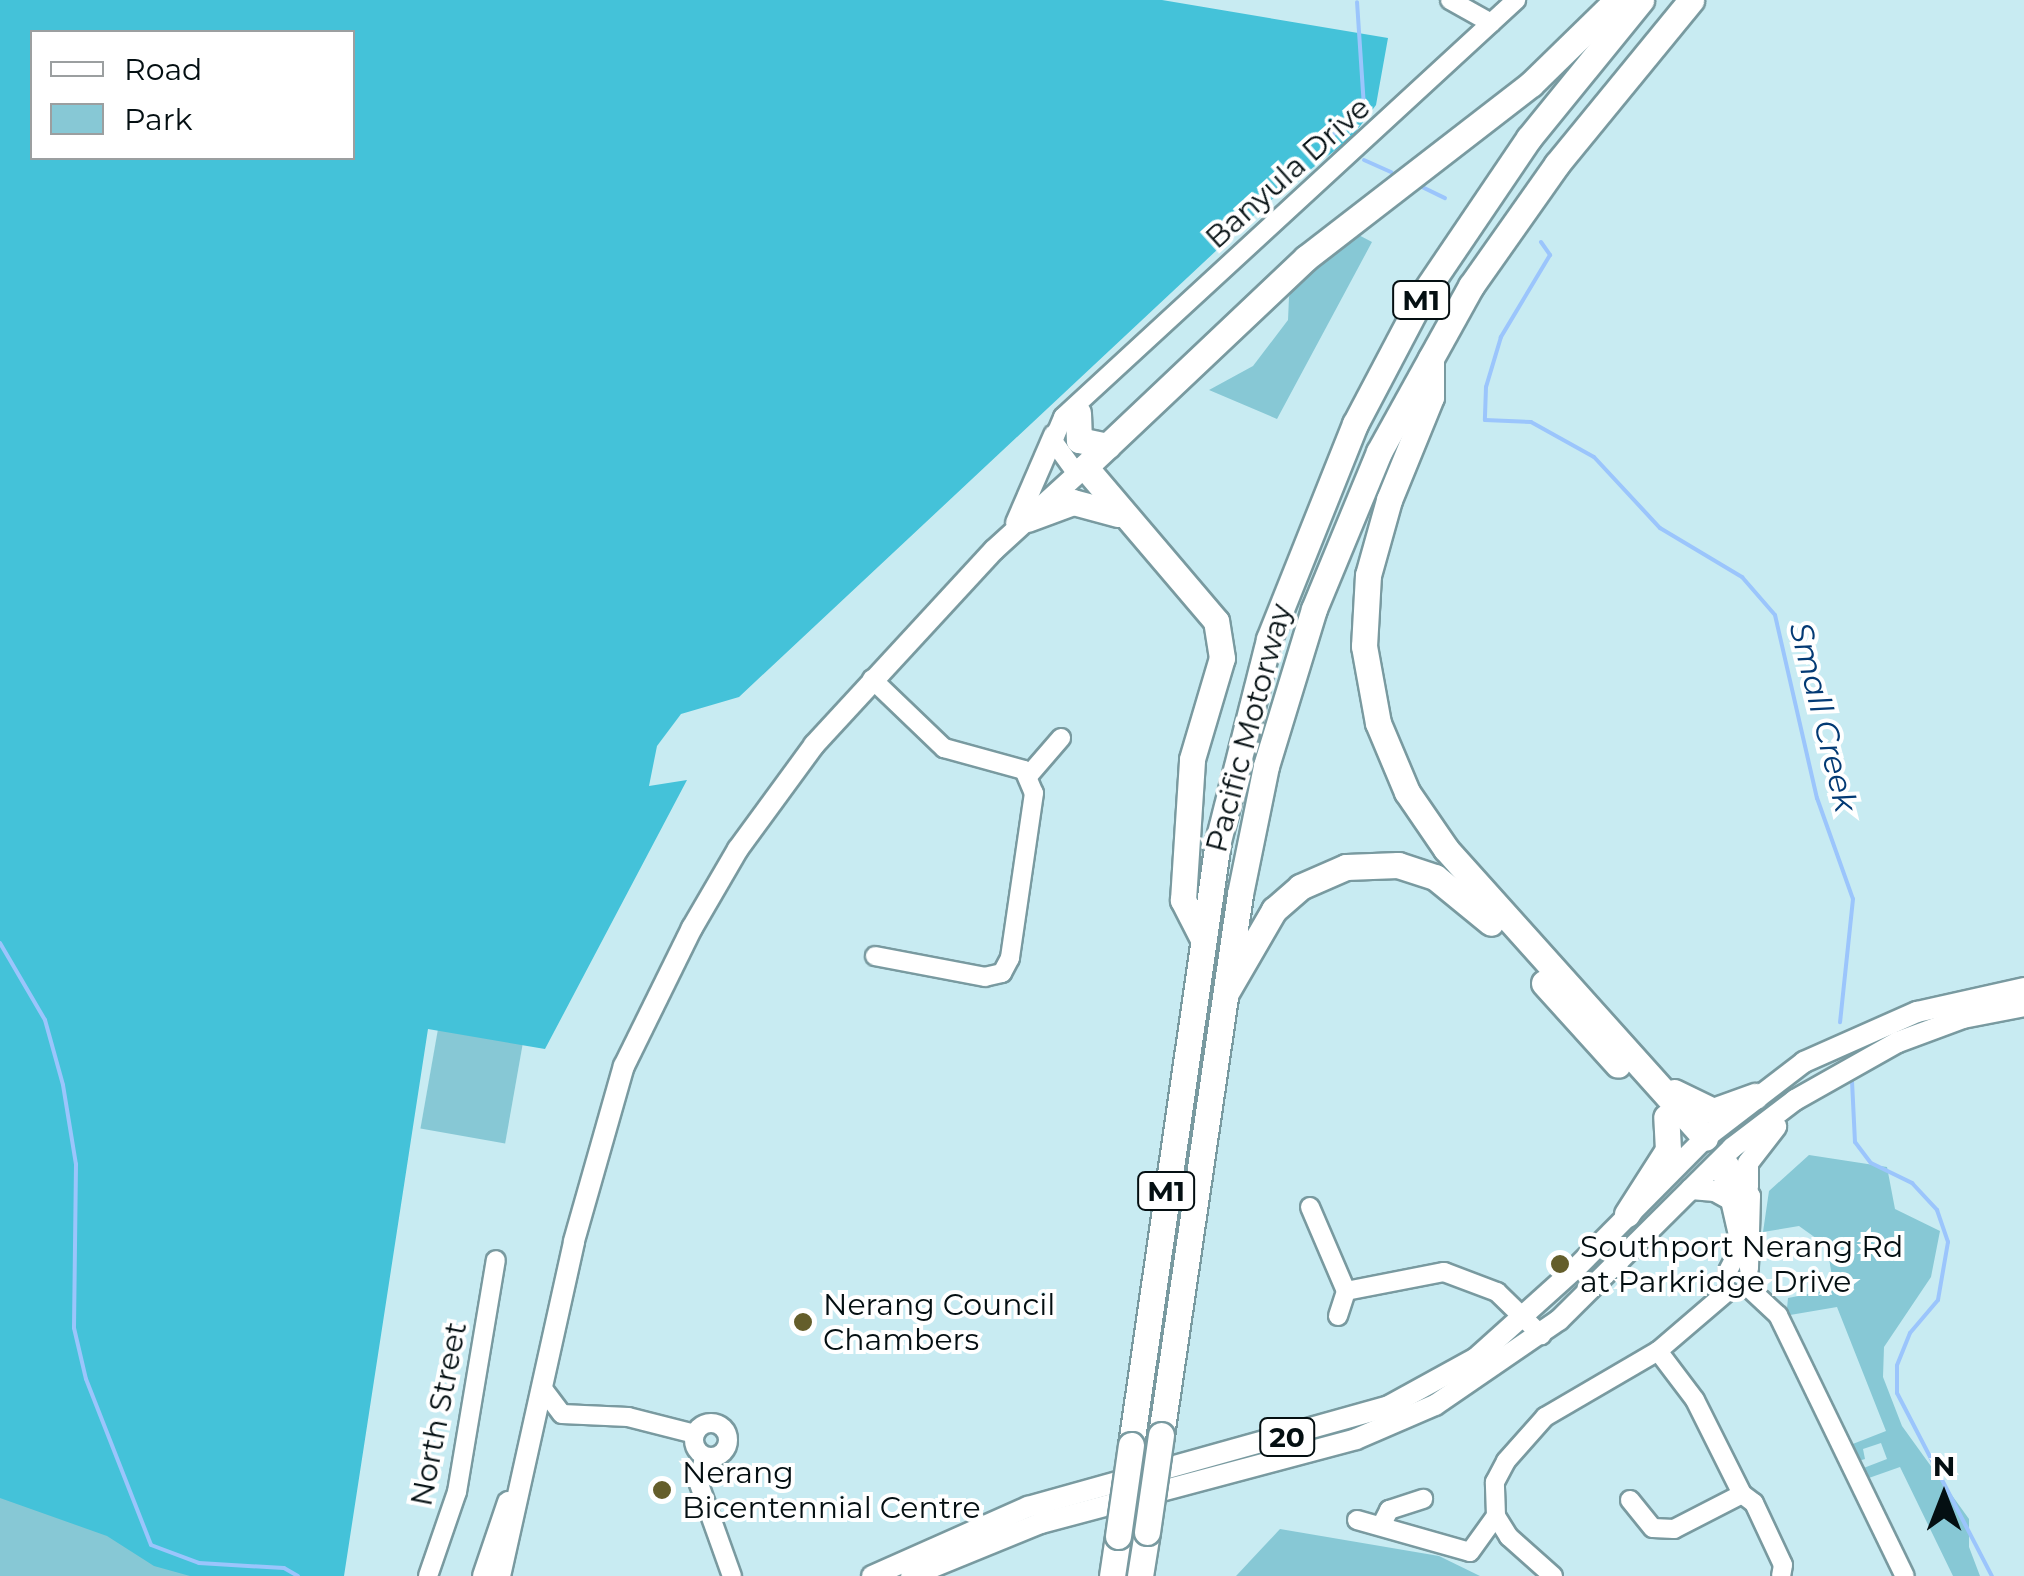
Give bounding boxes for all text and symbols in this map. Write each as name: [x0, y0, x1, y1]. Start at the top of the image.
legend: [30, 30, 355, 160]
text: Road: [124, 51, 202, 88]
street label: Banyula Drive: [1198, 90, 1378, 256]
text: Park: [124, 101, 193, 138]
road number: M1: [1391, 277, 1451, 323]
street label: Pacific Motorway: [1199, 600, 1299, 856]
water label: Small Creek: [1781, 618, 1865, 816]
road number: M1: [1136, 1168, 1196, 1214]
place label: Southport Nerang Rd at Parkridge Drive: [1580, 1229, 1903, 1300]
marker: Southport Nerang Rd at Parkridge Drive: [1549, 1253, 1571, 1275]
place label: Nerang Council Chambers: [823, 1287, 1055, 1358]
marker: Nerang Council Chambers: [792, 1311, 814, 1333]
street label: North Street: [404, 1319, 474, 1509]
road number: 20: [1257, 1414, 1317, 1460]
north arrow: [1894, 1446, 1994, 1546]
text: N: [1933, 1449, 1955, 1483]
place label: Nerang Bicentennial Centre: [682, 1455, 981, 1526]
marker: Nerang Bicentennial Centre: [651, 1479, 673, 1501]

